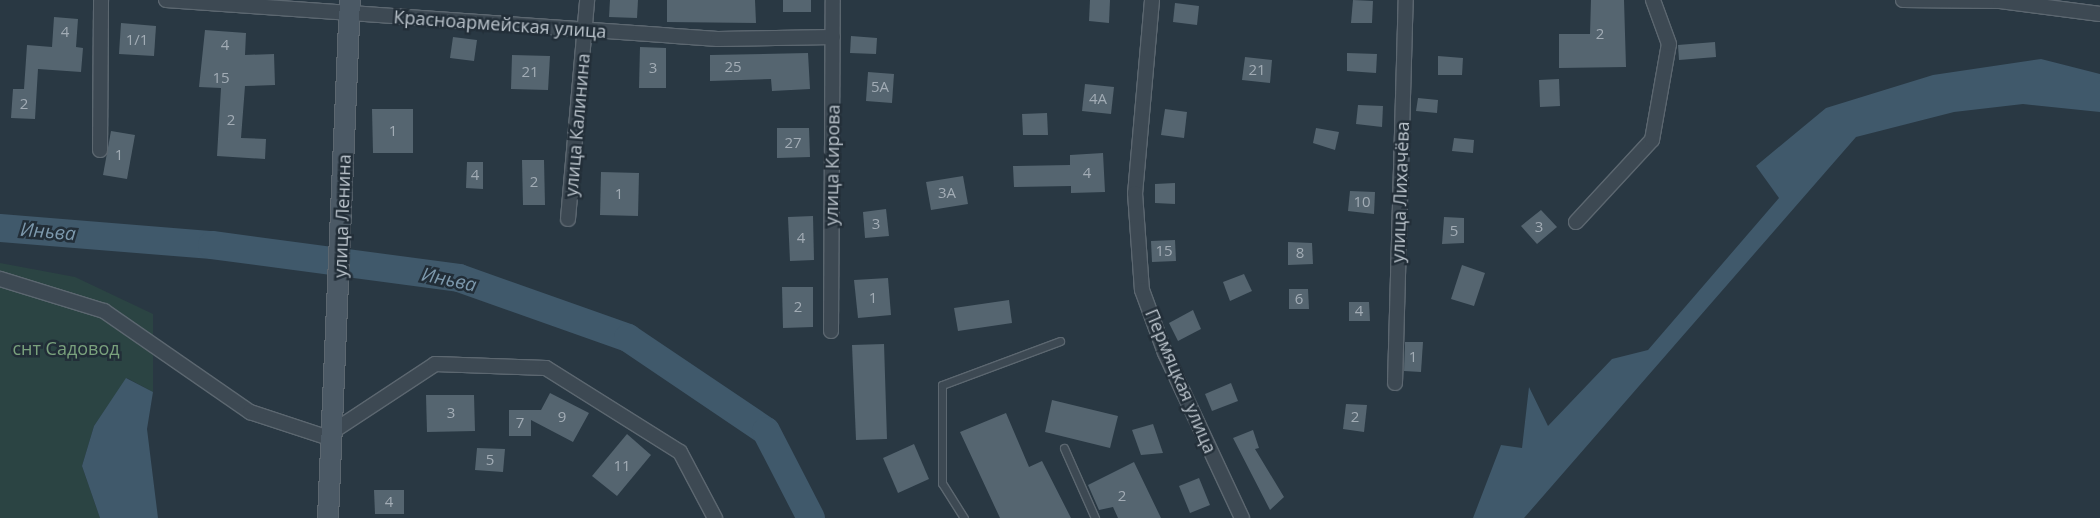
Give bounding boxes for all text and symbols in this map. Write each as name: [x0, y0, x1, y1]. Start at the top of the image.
street label: Красноармейская улица: [393, 6, 607, 42]
house number: 4: [61, 23, 69, 41]
house number: 2: [1596, 25, 1604, 43]
house number: 1/1: [126, 31, 148, 49]
house number: 4: [221, 36, 229, 54]
street label: улица Калинина: [560, 53, 594, 197]
house number: 25: [724, 58, 742, 76]
house number: 3: [649, 59, 657, 77]
house number: 21: [1248, 61, 1266, 79]
house number: 21: [521, 63, 539, 81]
house number: 15: [212, 69, 230, 87]
house number: 5А: [871, 78, 889, 96]
house number: 4А: [1089, 90, 1107, 108]
house number: 2: [20, 95, 28, 113]
street label: улица Кирова: [820, 104, 844, 226]
house number: 2: [227, 111, 235, 129]
street label: улица Лихачёва: [1387, 121, 1413, 263]
house number: 1: [389, 122, 397, 140]
house number: 27: [784, 134, 802, 152]
house number: 1: [115, 146, 123, 164]
street label: улица Ленина: [329, 154, 355, 278]
house number: 4: [1083, 164, 1091, 182]
house number: 4: [471, 166, 479, 184]
house number: 2: [530, 173, 538, 191]
house number: 3А: [938, 184, 956, 202]
house number: 1: [615, 185, 623, 203]
house number: 10: [1353, 193, 1371, 211]
house number: 3: [872, 215, 880, 233]
water label: Иньва: [19, 218, 77, 246]
house number: 3: [1535, 218, 1543, 236]
house number: 5: [1450, 222, 1458, 240]
house number: 4: [797, 229, 805, 247]
house number: 15: [1155, 242, 1173, 260]
house number: 8: [1296, 244, 1304, 262]
water label: Иньва: [420, 263, 478, 297]
house number: 1: [869, 289, 877, 307]
house number: 6: [1295, 290, 1303, 308]
house number: 2: [794, 298, 802, 316]
house number: 4: [1355, 302, 1363, 320]
street label: Пермяцкая улица: [1141, 306, 1221, 456]
park label: снт Садовод: [12, 337, 120, 359]
house number: 1: [1409, 348, 1417, 366]
house number: 3: [447, 404, 455, 422]
house number: 9: [558, 408, 566, 426]
house number: 2: [1351, 408, 1359, 426]
house number: 7: [516, 414, 524, 432]
house number: 5: [486, 451, 494, 469]
house number: 11: [613, 457, 631, 475]
house number: 2: [1118, 487, 1126, 505]
house number: 4: [385, 493, 393, 511]

